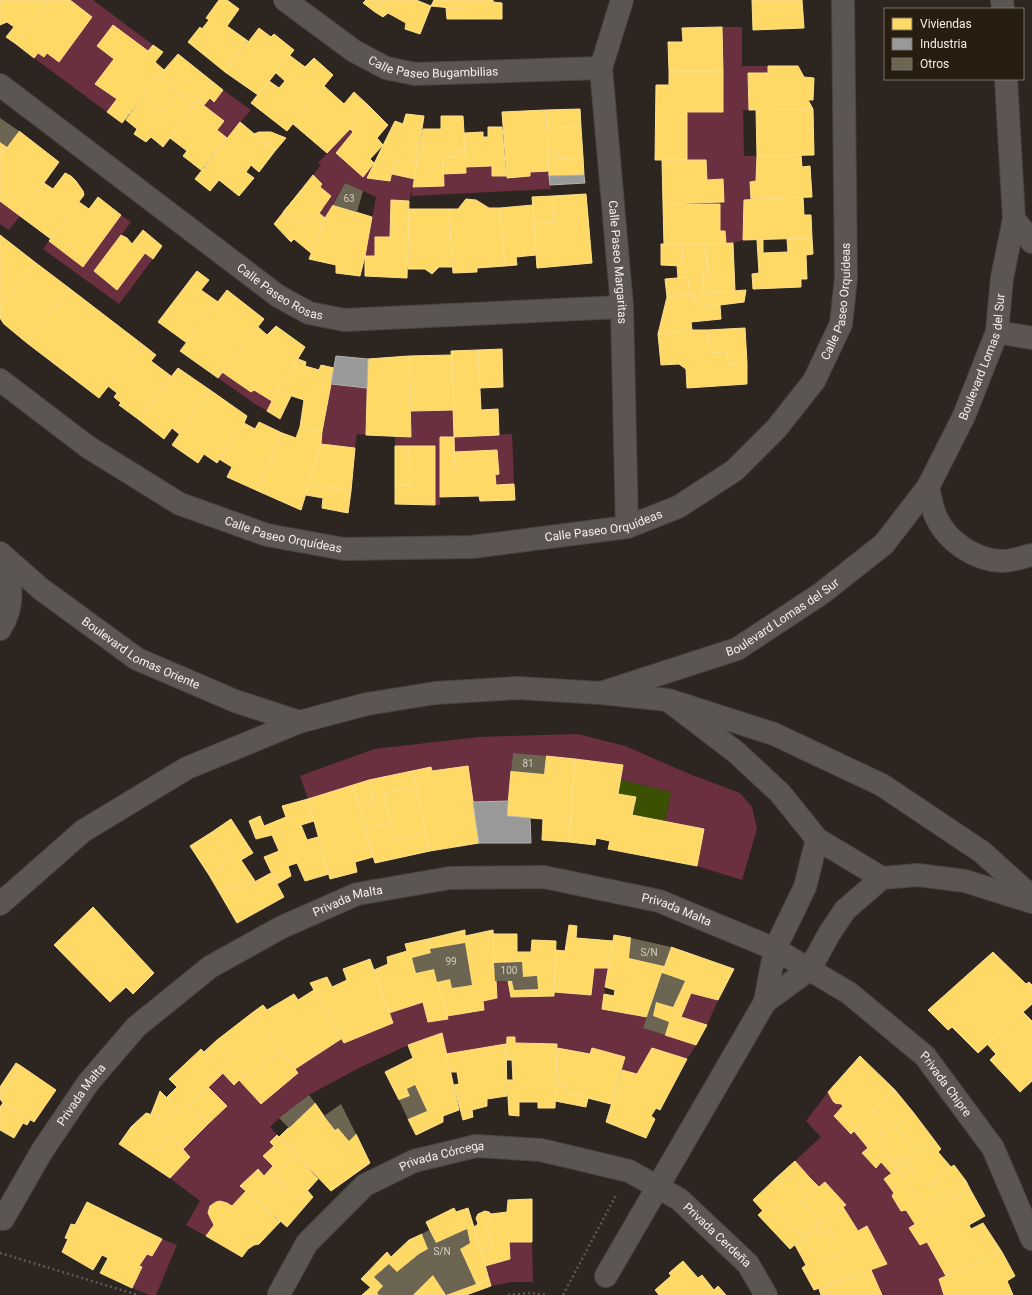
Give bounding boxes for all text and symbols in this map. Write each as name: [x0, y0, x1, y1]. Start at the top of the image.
legend: [884, 8, 1024, 80]
text: Viviendas: [920, 17, 972, 31]
text: Industria: [920, 37, 967, 51]
street label: Calle Paseo Bugambilias: [366, 53, 499, 81]
text: Otros: [920, 57, 949, 71]
house number: 63: [343, 193, 355, 204]
street label: Calle Paseo Margaritas: [606, 200, 629, 324]
street label: Calle Paseo Orquídeas: [818, 243, 853, 362]
street label: Calle Paseo Rosas: [234, 260, 324, 323]
street label: Boulevard Lomas del Sur: [956, 293, 1008, 422]
street label: Calle Paseo Orquídeas: [544, 507, 664, 545]
street label: Calle Paseo Orquídeas: [223, 513, 343, 555]
street label: Boulevard Lomas del Sur: [724, 575, 842, 659]
street label: Boulevard Lomas Oriente: [79, 614, 202, 692]
house number: 81: [522, 758, 534, 769]
street label: Privada Malta: [311, 883, 384, 920]
street label: Privada Malta: [640, 891, 714, 929]
house number: S/N: [640, 947, 658, 958]
house number: 99: [445, 956, 457, 967]
house number: 100: [501, 965, 518, 976]
street label: Privada Chipre: [918, 1048, 974, 1119]
street label: Privada Malta: [54, 1061, 108, 1129]
street label: Privada Córcega: [397, 1139, 485, 1174]
street label: Privada Cerdeña: [681, 1200, 754, 1270]
house number: S/N: [433, 1246, 451, 1257]

